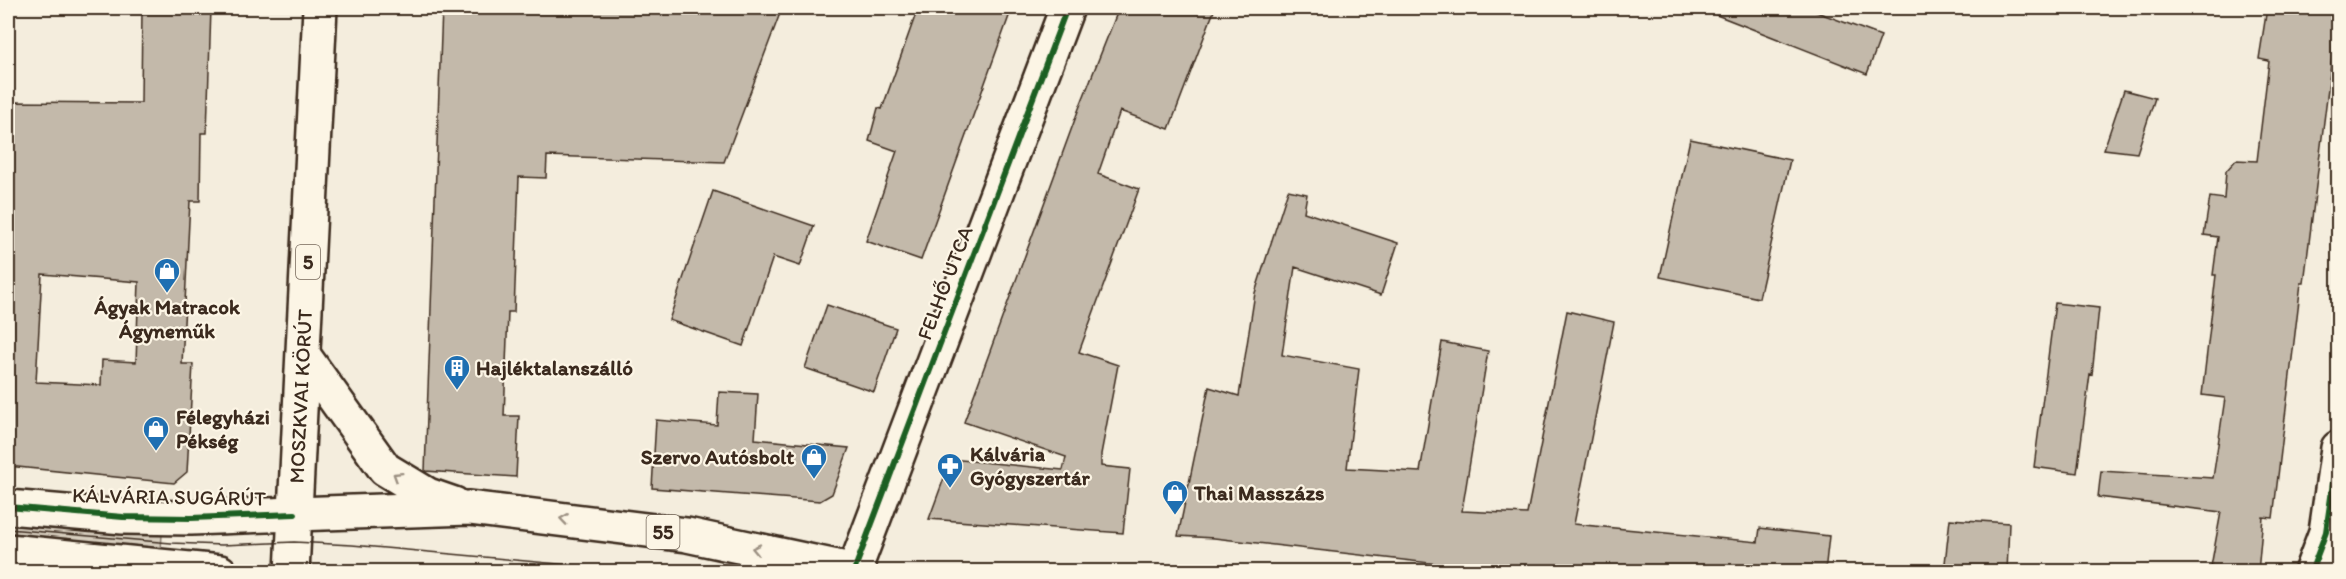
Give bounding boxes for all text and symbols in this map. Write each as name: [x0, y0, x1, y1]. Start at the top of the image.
street label: FELHŐ UTCA: [911, 222, 978, 343]
road number: 5: [296, 245, 320, 279]
shop icon: Ágyak Matracok Ágyneműk: [152, 256, 182, 294]
place label: Ágyak Matracok Ágyneműk: [93, 294, 241, 344]
street label: MOSZKVAI KÖRÚT: [283, 308, 317, 484]
building icon: Hajléktalanszálló: [442, 353, 472, 391]
place label: Hajléktalanszálló: [476, 355, 633, 381]
place label: Félegyházi Pékség: [176, 404, 270, 454]
shop icon: Félegyházi Pékség: [141, 414, 171, 452]
place label: Kálvária Gyógyszertár: [970, 441, 1091, 491]
shop icon: Szervo Autósbolt: [799, 442, 829, 480]
place label: Szervo Autósbolt: [641, 444, 794, 469]
pharmacy icon: Kálvária Gyógyszertár: [935, 451, 965, 489]
one-way arrow: [392, 472, 403, 483]
shop icon: Thai Masszázs: [1160, 478, 1190, 516]
place label: Thai Masszázs: [1193, 480, 1324, 505]
street label: KÁLVÁRIA SUGÁRÚT: [72, 482, 266, 511]
one-way arrow: [559, 513, 568, 525]
road number: 55: [646, 515, 680, 549]
one-way arrow: [751, 543, 761, 556]

